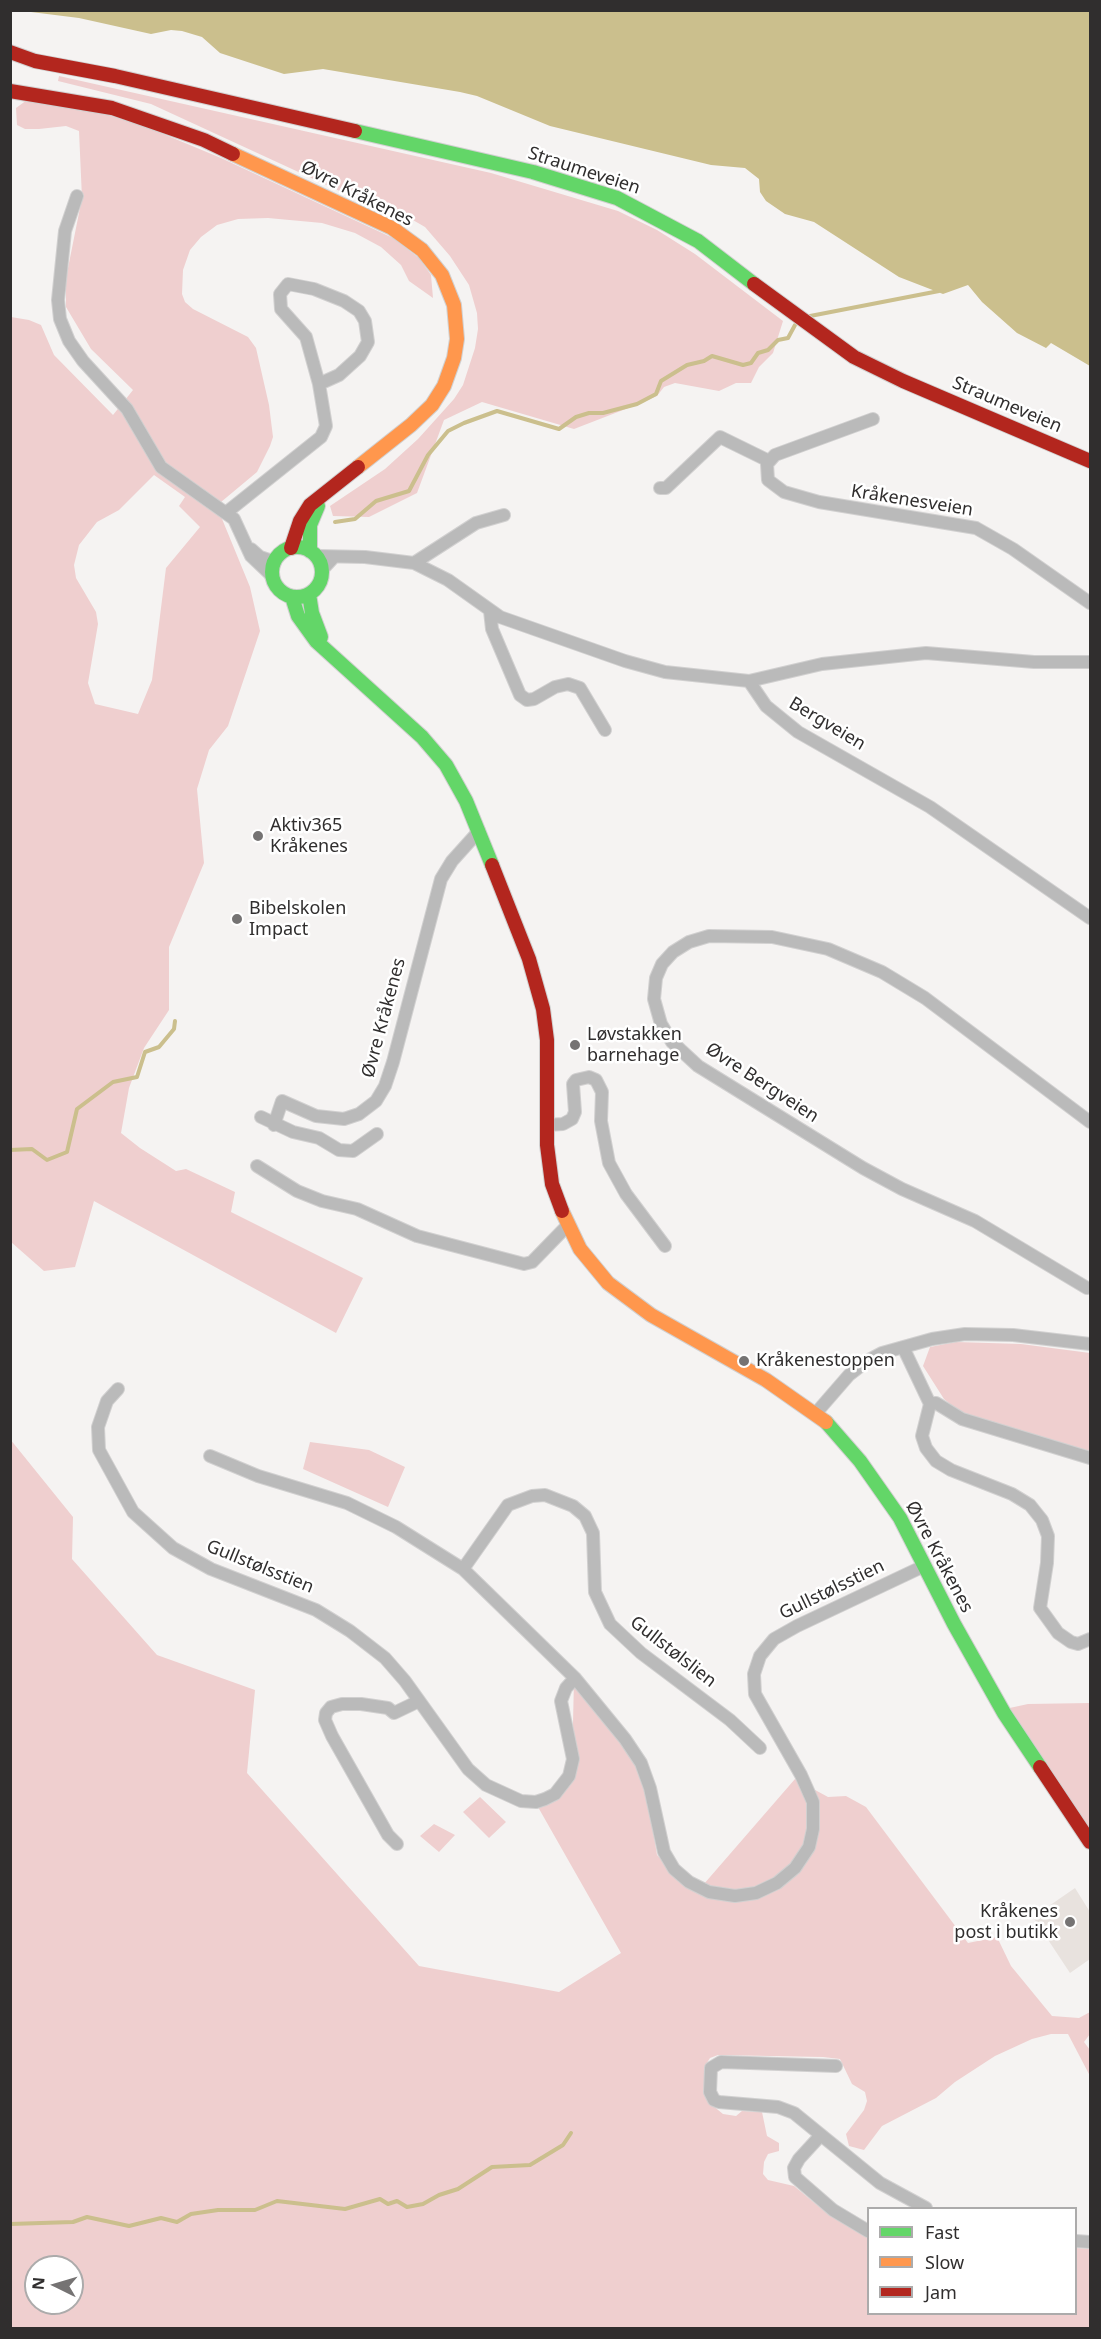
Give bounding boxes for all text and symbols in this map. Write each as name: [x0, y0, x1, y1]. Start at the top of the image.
street label: Straumeveien: [525, 143, 643, 199]
street label: Øvre Kråkenes: [297, 156, 417, 232]
street label: Straumeveien: [949, 372, 1065, 438]
street label: Kråkenesveien: [849, 481, 975, 521]
street label: Bergveien: [785, 693, 869, 755]
place label: Aktiv365 Kråkenes: [270, 815, 348, 858]
marker: Aktiv365 Kråkenes: [251, 829, 265, 843]
place label: Bibelskolen Impact: [249, 898, 346, 940]
marker: Bibelskolen Impact: [230, 912, 244, 926]
street label: Øvre Kråkenes: [358, 956, 410, 1080]
place label: Løvstakken barnehage: [587, 1024, 682, 1066]
marker: Løvstakken barnehage: [568, 1038, 582, 1052]
street label: Øvre Bergveien: [701, 1038, 823, 1128]
place label: Kråkenestoppen: [756, 1350, 895, 1372]
marker: Kråkenestoppen: [737, 1354, 751, 1368]
street label: Øvre Kråkenes: [901, 1498, 977, 1616]
street label: Gullstølsstien: [203, 1536, 317, 1598]
street label: Gullstølsstien: [776, 1555, 888, 1625]
street label: Gullstølslien: [626, 1612, 720, 1692]
place label: Kråkenes post i butikk: [954, 1901, 1058, 1944]
marker: Kråkenes post i butikk: [1063, 1915, 1077, 1929]
legend: [867, 2207, 1077, 2315]
text: Fast: [925, 2220, 960, 2244]
text: Slow: [925, 2250, 964, 2274]
north arrow: [24, 2255, 84, 2315]
text: N: [27, 2276, 50, 2291]
text: Jam: [925, 2280, 957, 2304]

